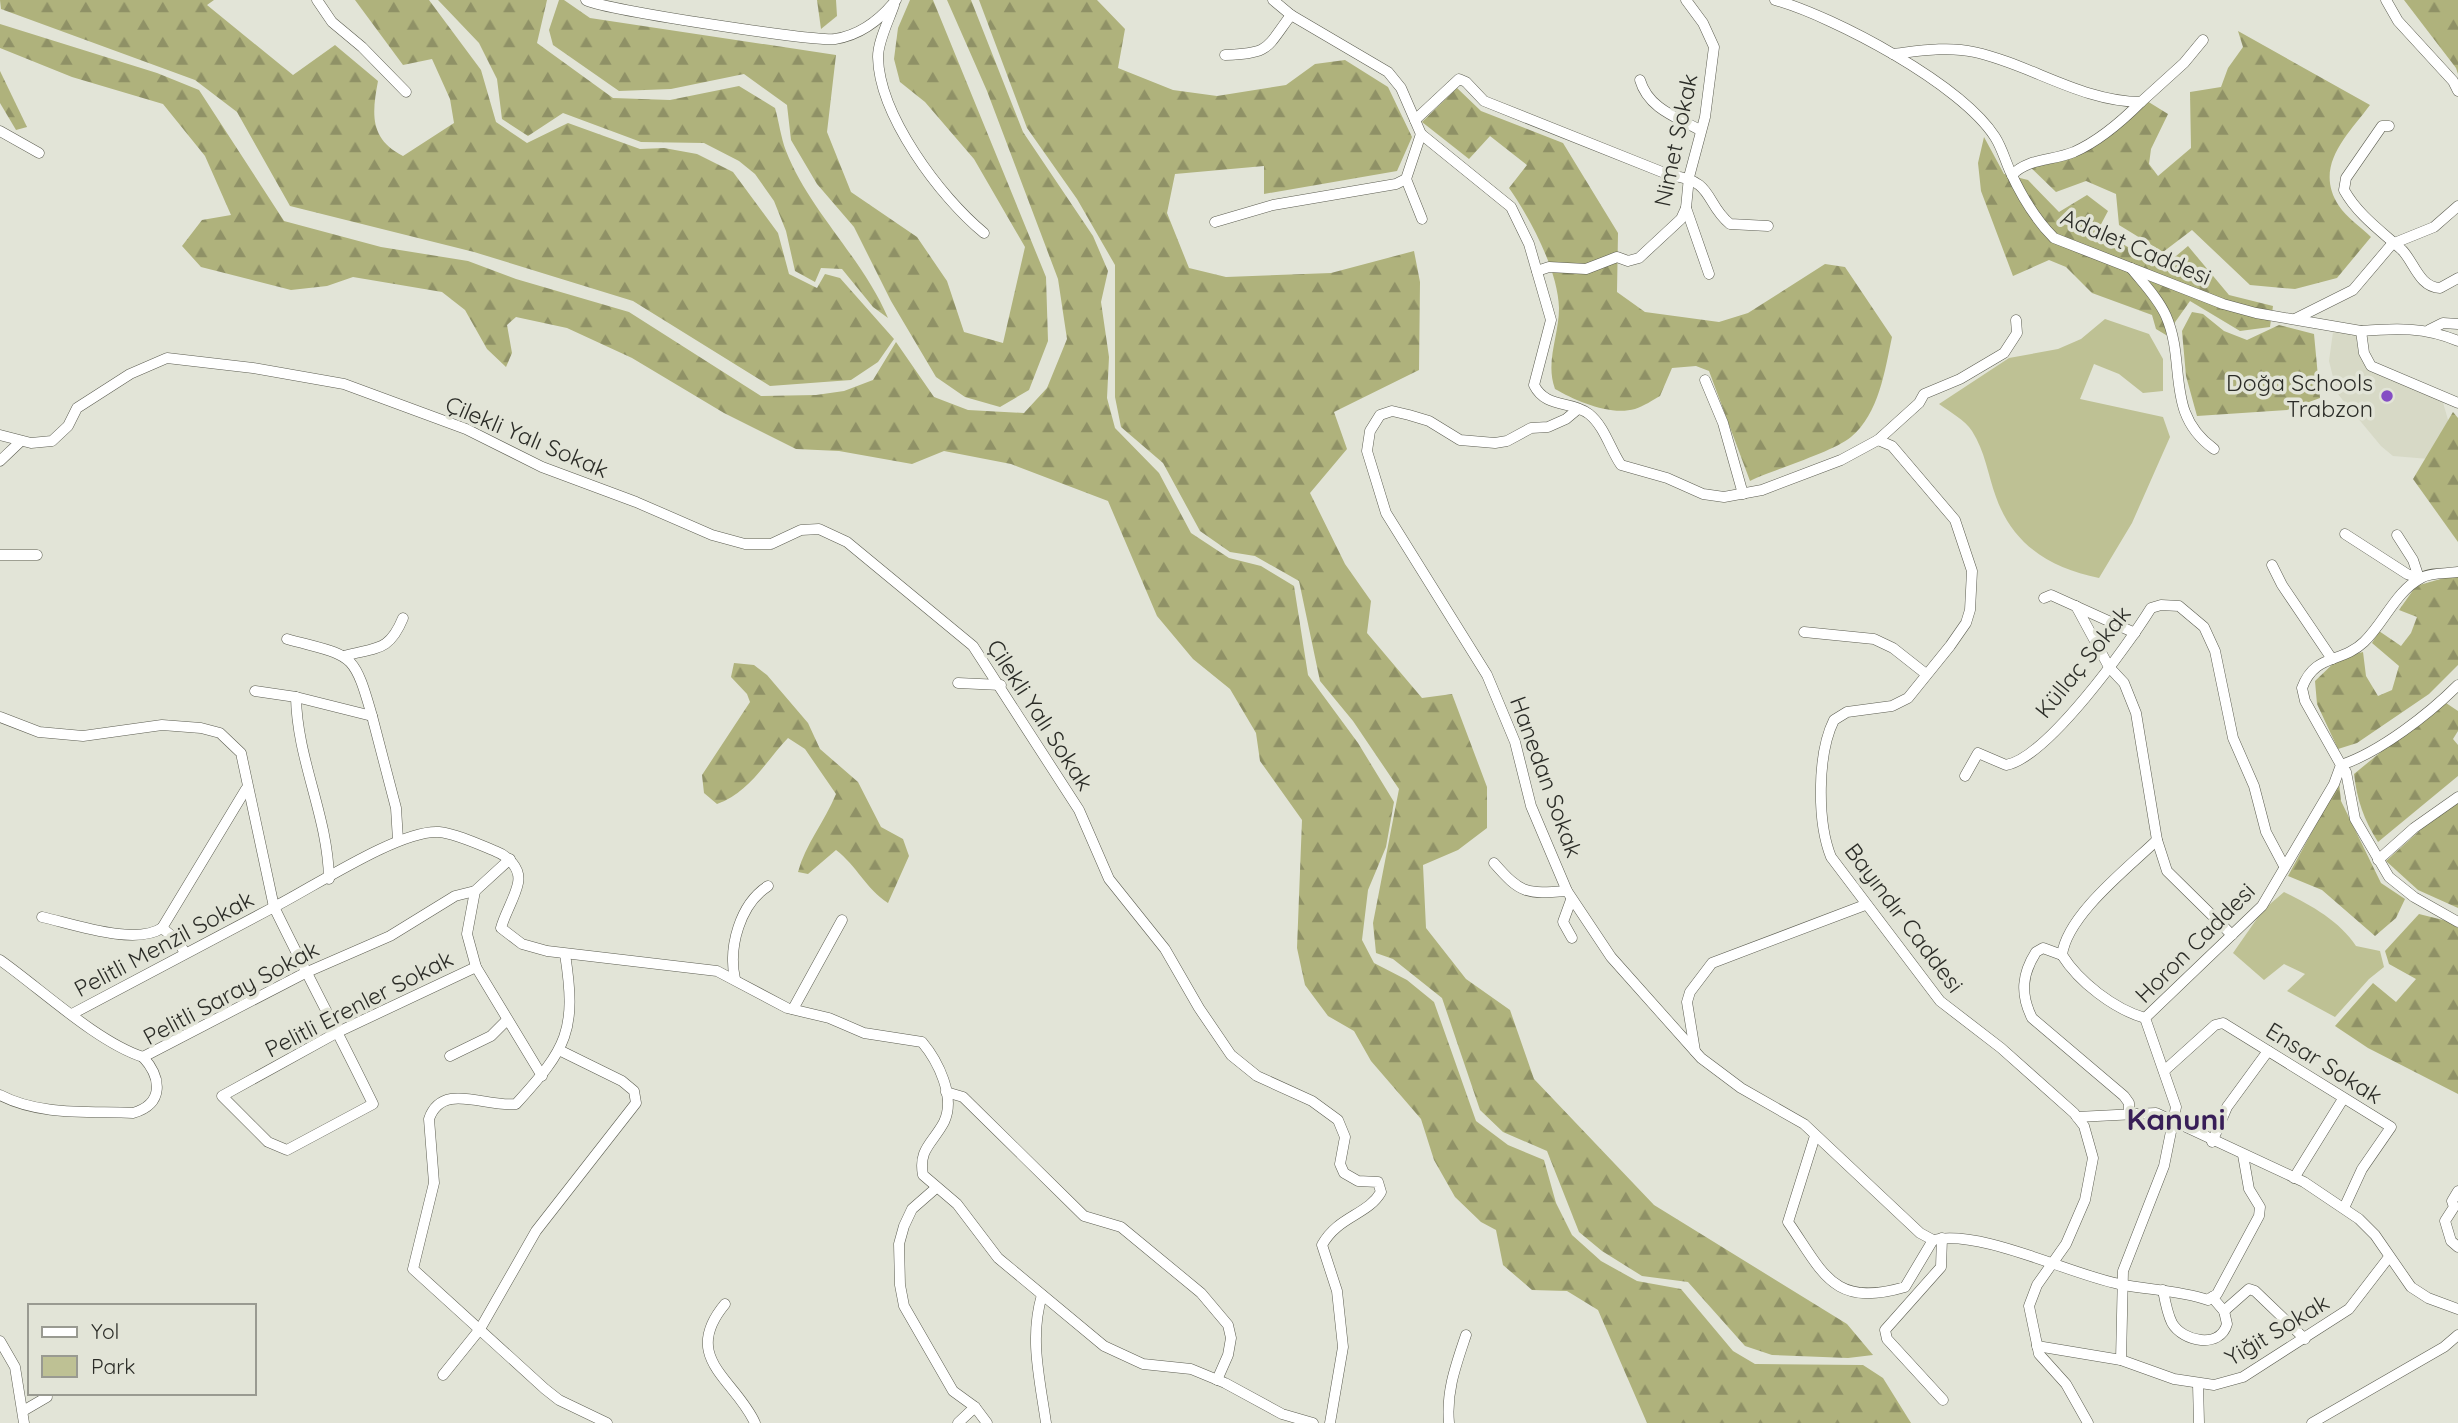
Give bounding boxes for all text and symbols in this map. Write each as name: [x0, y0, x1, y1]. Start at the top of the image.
street label: Nimet Sokak: [1647, 71, 1704, 209]
street label: Adalet Caddesi: [2057, 202, 2216, 291]
place label: Doğa Schools Trabzon: [2226, 368, 2373, 423]
marker: Doğa Schools Trabzon: [2379, 388, 2395, 404]
street label: Çilekli Yalı Sokak: [441, 389, 613, 484]
street label: Küllaç Sokak: [2028, 600, 2137, 724]
street label: Çilekli Yalı Sokak: [981, 634, 1100, 796]
street label: Hanedan Sokak: [1504, 692, 1589, 861]
street label: Bayındır Caddesi: [1839, 837, 1970, 998]
street label: Horon Caddesi: [2129, 877, 2261, 1009]
street label: Pelitli Menzil Sokak: [69, 884, 258, 1003]
street label: Pelitli Saray Sokak: [138, 934, 324, 1051]
street label: Pelitli Erenler Sokak: [260, 944, 458, 1063]
street label: Ensar Sokak: [2261, 1015, 2388, 1110]
district label: Kanuni: [2127, 1100, 2225, 1138]
street label: Yiğit Sokak: [2219, 1287, 2334, 1372]
legend: [28, 1304, 256, 1395]
text: Yol: [91, 1318, 119, 1344]
text: Park: [91, 1353, 135, 1379]

